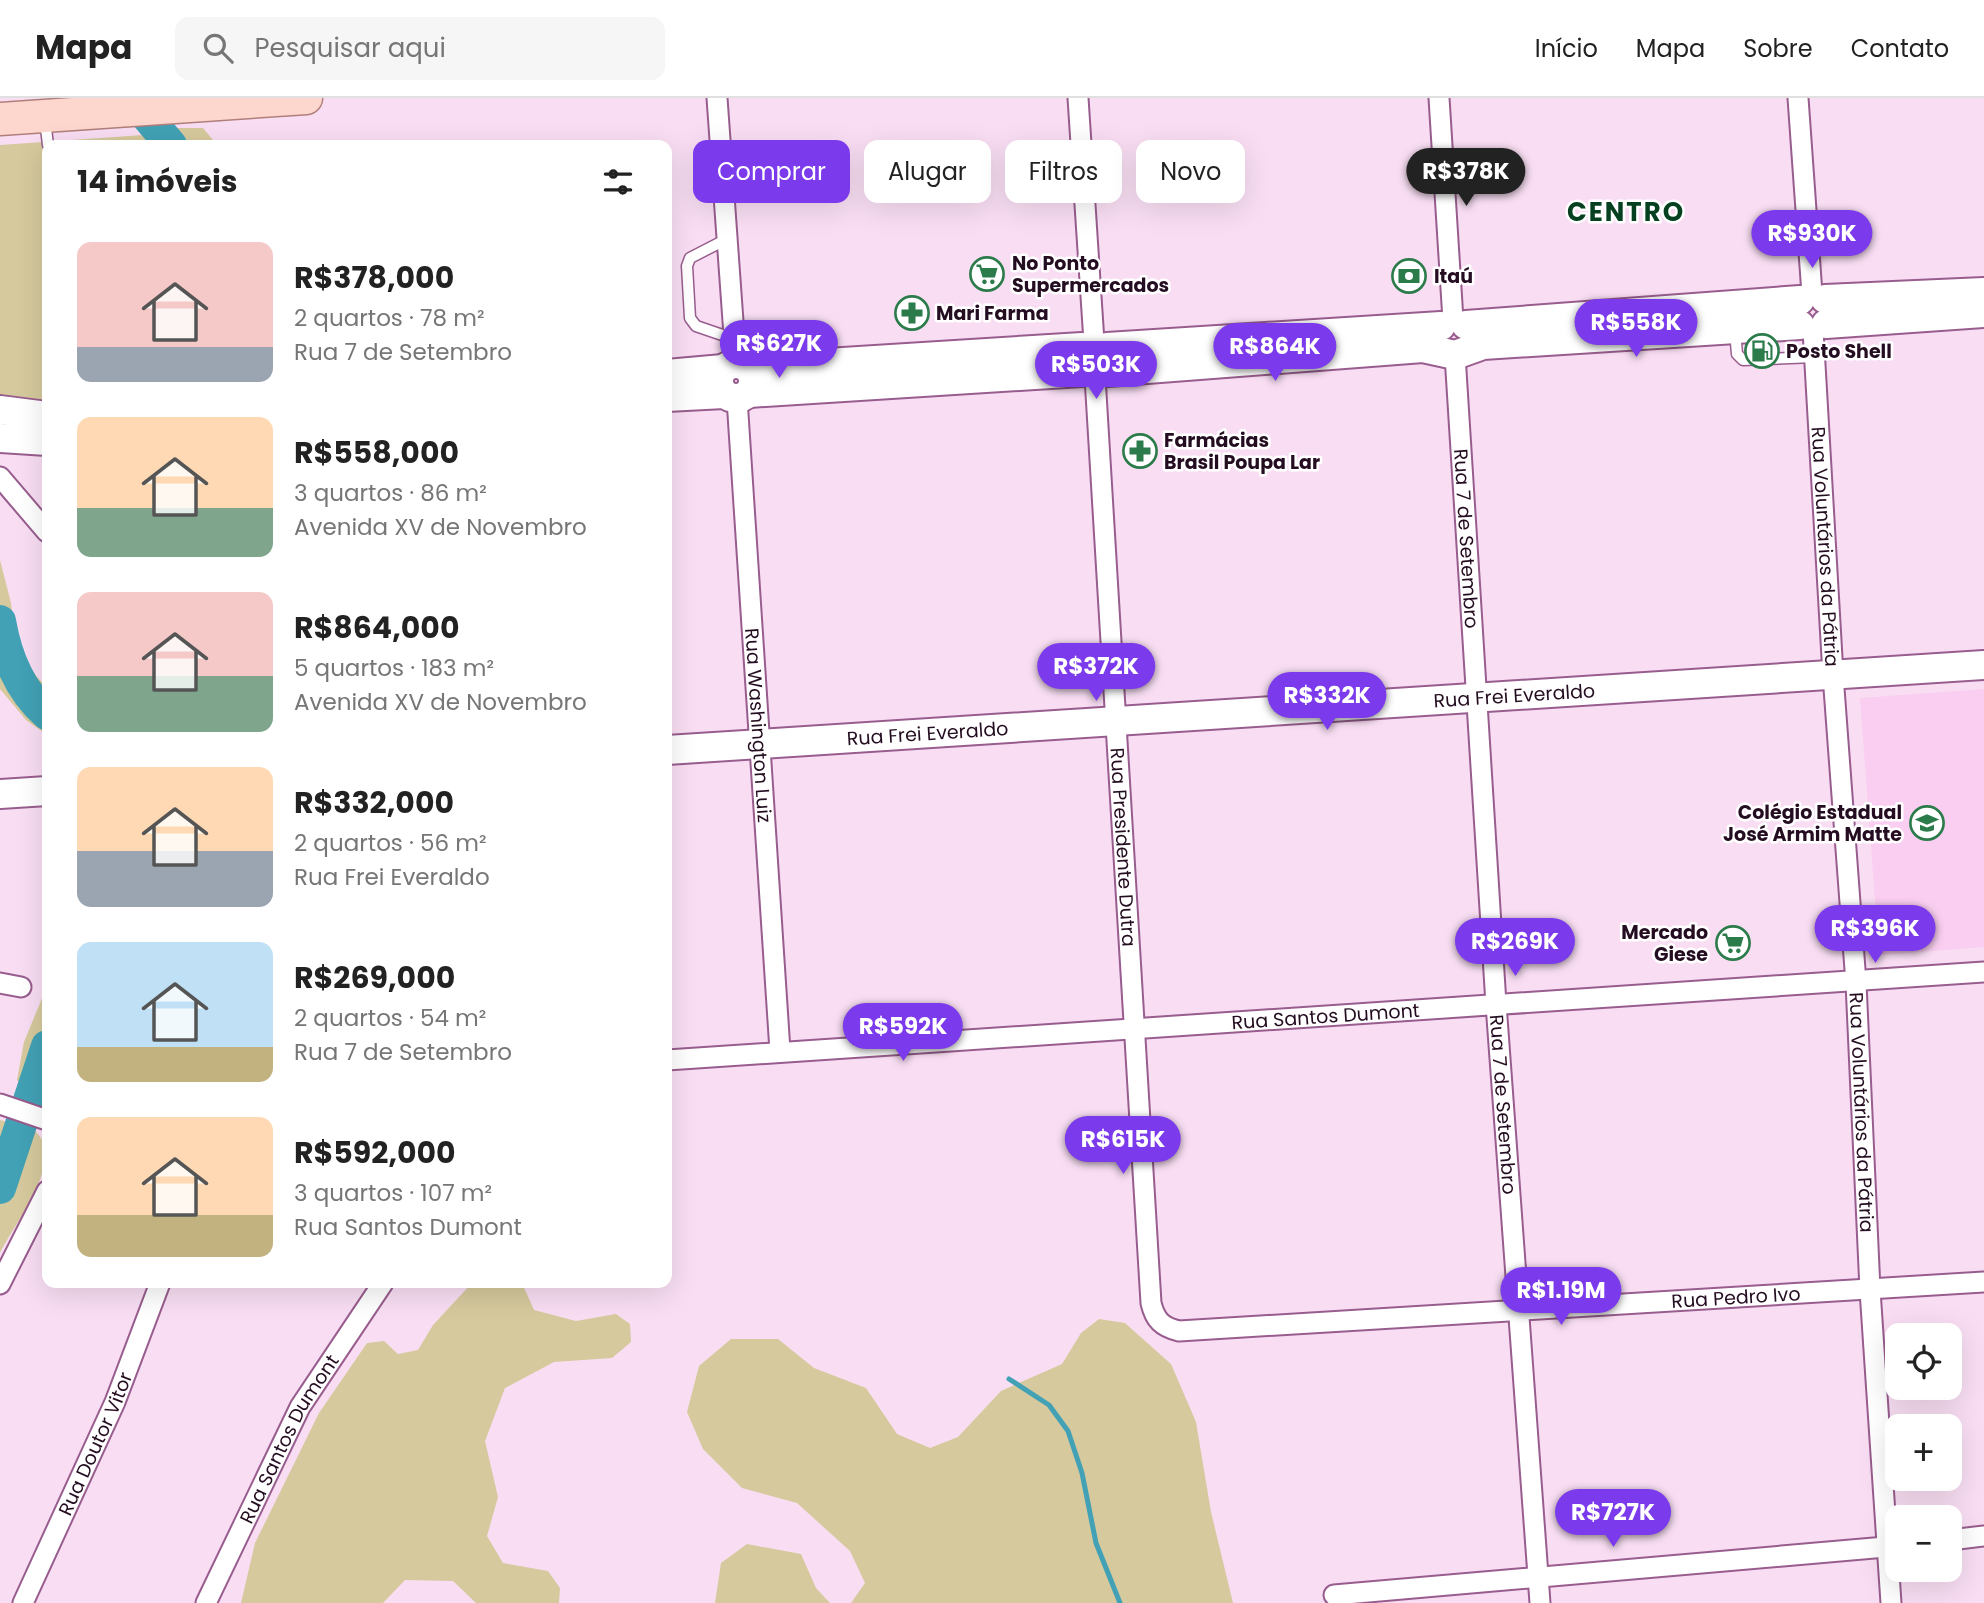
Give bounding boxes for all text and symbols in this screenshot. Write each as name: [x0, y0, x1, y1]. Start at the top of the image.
search box: [175, 17, 665, 80]
text: Mapa: [35, 24, 133, 71]
icon: search: [199, 29, 237, 67]
text: Pesquisar aqui: [255, 30, 446, 66]
text: Início: [1535, 32, 1598, 65]
text: Mapa: [1636, 32, 1705, 65]
text: Sobre: [1743, 32, 1813, 65]
text: Contato: [1851, 32, 1949, 65]
chip: Comprar: [693, 140, 850, 203]
chip: Alugar: [864, 140, 991, 203]
chip: Filtros: [1005, 140, 1122, 203]
chip: Novo: [1136, 140, 1245, 203]
pin: R$378K: [1409, 148, 1523, 208]
text: R$378K: [1422, 155, 1510, 187]
text: 14 imóveis: [77, 160, 238, 203]
icon: filters: [599, 163, 637, 201]
district label: CENTRO: [1567, 194, 1685, 230]
pin: R$930K: [1755, 211, 1869, 270]
text: R$930K: [1767, 217, 1857, 249]
place label: No Ponto Supermercados: [1012, 250, 1169, 299]
supermarket icon: No Ponto Supermercados: [968, 255, 1006, 293]
text: R$378,000: [294, 256, 454, 299]
bank icon: Itaú: [1390, 257, 1428, 295]
place label: Itaú: [1434, 263, 1473, 290]
icon: home: [133, 270, 217, 354]
pharmacy icon: Mari Farma: [893, 294, 931, 332]
place label: Mari Farma: [936, 300, 1049, 327]
pin: R$558K: [1579, 300, 1693, 359]
text: 2 quartos · 78 m²: [294, 302, 485, 334]
text: R$558K: [1591, 306, 1681, 338]
pin: R$627K: [722, 320, 836, 380]
pin: R$864K: [1218, 324, 1332, 383]
text: R$627K: [736, 327, 822, 359]
text: R$864K: [1229, 330, 1321, 362]
fuel station icon: Posto Shell: [1743, 332, 1781, 370]
text: Rua 7 de Setembro: [294, 336, 512, 368]
place label: Posto Shell: [1786, 338, 1892, 365]
pin: R$503K: [1039, 342, 1153, 401]
text: R$503K: [1051, 348, 1141, 380]
street label: Rua Voluntários da Pátria: [1805, 426, 1846, 668]
place label: Farmácias Brasil Poupa Lar: [1164, 427, 1320, 476]
text: R$558,000: [294, 431, 459, 474]
pharmacy icon: Farmácias Brasil Poupa Lar: [1121, 432, 1159, 470]
icon: home: [133, 445, 217, 529]
street label: Rua 7 de Setembro: [1447, 448, 1485, 629]
text: 3 quartos · 86 m²: [294, 477, 487, 509]
text: Avenida XV de Novembro: [294, 511, 587, 543]
text: R$864,000: [294, 606, 459, 649]
icon: home: [133, 620, 217, 704]
street label: Rua Washington Luiz: [738, 627, 778, 823]
pin: R$372K: [1039, 644, 1153, 703]
text: R$372K: [1053, 650, 1139, 682]
text: 5 quartos · 183 m²: [294, 652, 494, 684]
pin: R$332K: [1270, 672, 1384, 732]
street label: Rua Frei Everaldo: [1433, 677, 1596, 714]
text: R$332K: [1283, 679, 1371, 711]
text: Avenida XV de Novembro: [294, 686, 587, 718]
street label: Rua Frei Everaldo: [846, 715, 1009, 752]
street label: Rua Presidente Dutra: [1103, 747, 1142, 947]
text: R$332,000: [294, 781, 454, 824]
icon: home: [133, 795, 217, 879]
place label: Colégio Estadual José Armim Matte: [1723, 799, 1902, 848]
school or university icon: Colégio Estadual José Armim Matte: [1908, 804, 1946, 842]
text: 2 quartos · 56 m²: [294, 827, 487, 859]
text: Rua Frei Everaldo: [294, 861, 490, 893]
pin: R$396K: [1818, 906, 1932, 965]
text: R$396K: [1831, 912, 1919, 944]
pin: R$269K: [1458, 918, 1572, 978]
place label: Mercado Giese: [1621, 919, 1708, 968]
supermarket icon: Mercado Giese: [1714, 924, 1752, 962]
text: R$269K: [1471, 925, 1559, 957]
text: R$269,000: [294, 956, 455, 999]
icon: home: [133, 970, 217, 1054]
street label: Rua Voluntários da Pátria: [1842, 992, 1880, 1233]
street label: Rua Santos Dumont: [1231, 997, 1421, 1036]
text: 2 quartos · 54 m²: [294, 1002, 486, 1034]
pin: R$592K: [846, 1004, 960, 1063]
text: R$592K: [859, 1010, 947, 1042]
street label: Rua 7 de Setembro: [1483, 1014, 1523, 1195]
text: Rua 7 de Setembro: [294, 1036, 512, 1068]
pin: R$615K: [1066, 1116, 1180, 1176]
text: R$615K: [1081, 1123, 1165, 1155]
text: R$592,000: [294, 1131, 456, 1174]
icon: home: [133, 1145, 217, 1229]
text: 3 quartos · 107 m²: [294, 1177, 492, 1209]
text: Rua Santos Dumont: [294, 1211, 522, 1243]
pin: R$1.19M: [1496, 1268, 1626, 1327]
text: R$1.19M: [1516, 1274, 1606, 1306]
street label: Rua Pedro Ivo: [1671, 1280, 1801, 1315]
map controls: [1885, 1323, 1962, 1582]
button: locate: [1885, 1323, 1962, 1400]
street label: Rua Santos Dumont: [233, 1349, 346, 1528]
street label: Rua Doutor Vitor: [52, 1368, 139, 1520]
button: +: [1885, 1414, 1962, 1491]
pin: R$727K: [1556, 1490, 1670, 1549]
text: R$727K: [1571, 1496, 1655, 1528]
button: −: [1885, 1505, 1962, 1582]

